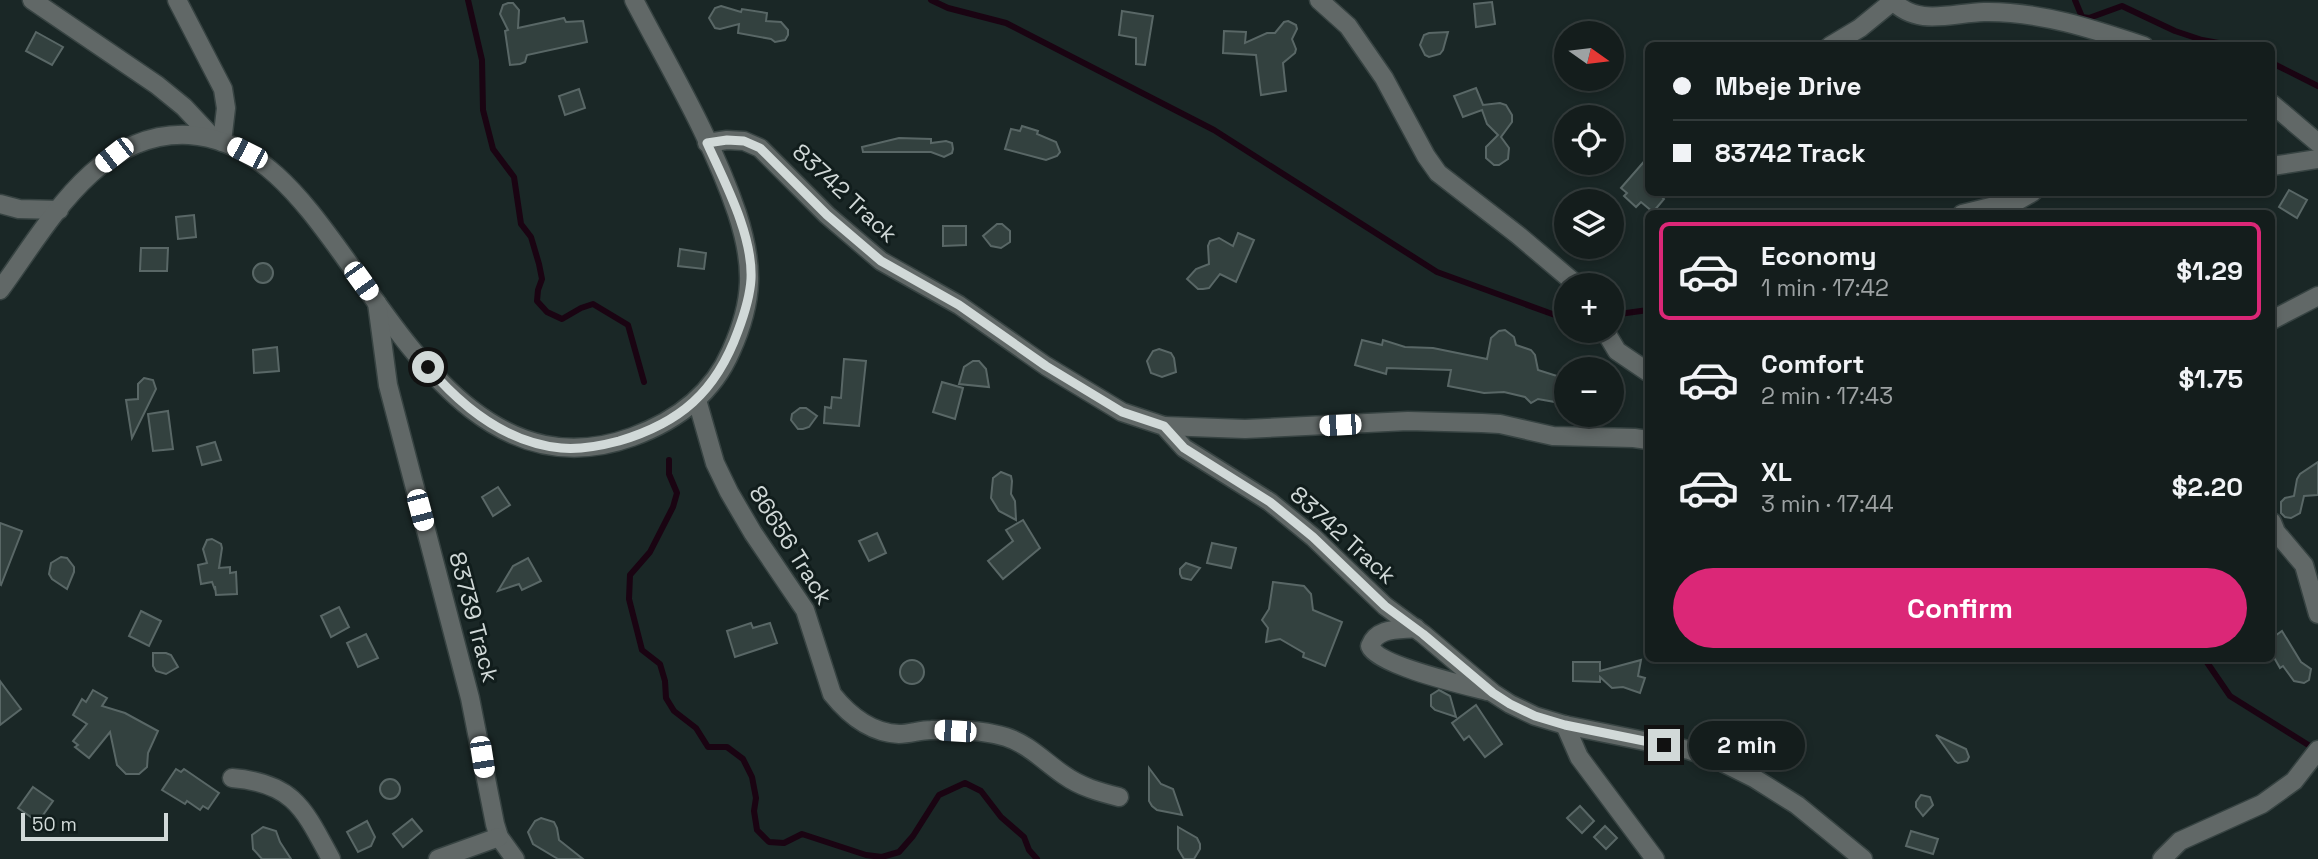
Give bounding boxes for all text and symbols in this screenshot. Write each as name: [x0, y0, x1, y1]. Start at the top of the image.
north arrow: [1554, 21, 1624, 91]
map controls: [1554, 21, 1624, 427]
text: Mbeje Drive: [1715, 69, 1862, 103]
button: locate: [1554, 105, 1624, 175]
car: [91, 134, 138, 176]
car: [224, 134, 271, 172]
text: 83742 Track: [1715, 136, 1866, 170]
street label: 83742 Track: [786, 137, 904, 249]
button: layers: [1554, 189, 1624, 259]
text: Economy: [1761, 239, 1877, 273]
icon: car: [1677, 240, 1740, 303]
text: $1.29: [2176, 254, 2243, 288]
car: [341, 258, 382, 304]
button: +: [1554, 273, 1624, 343]
text: 1 min · 17:42: [1761, 273, 1889, 303]
text: Comfort: [1761, 347, 1864, 381]
icon: car: [1677, 348, 1740, 411]
route start: [412, 351, 444, 383]
button: −: [1554, 357, 1624, 427]
text: $1.75: [2179, 362, 2243, 396]
text: 2 min · 17:43: [1761, 381, 1893, 411]
car: [1319, 413, 1362, 437]
text: XL: [1761, 455, 1792, 489]
icon: car: [1677, 456, 1740, 519]
text: $2.20: [2172, 470, 2243, 504]
street label: 86656 Track: [743, 480, 839, 610]
street label: 83742 Track: [1284, 480, 1402, 590]
car: [405, 487, 436, 533]
text: 3 min · 17:44: [1761, 489, 1894, 519]
street label: 83739 Track: [442, 549, 506, 685]
button: Confirm: [1673, 568, 2247, 648]
car: [934, 719, 977, 743]
callout: 2 min: [1688, 720, 1804, 770]
route end: [1648, 729, 1680, 761]
text: 2 min: [1717, 730, 1777, 760]
car: [469, 735, 496, 779]
scale bar: [21, 810, 168, 842]
text: 50 m: [32, 812, 77, 837]

